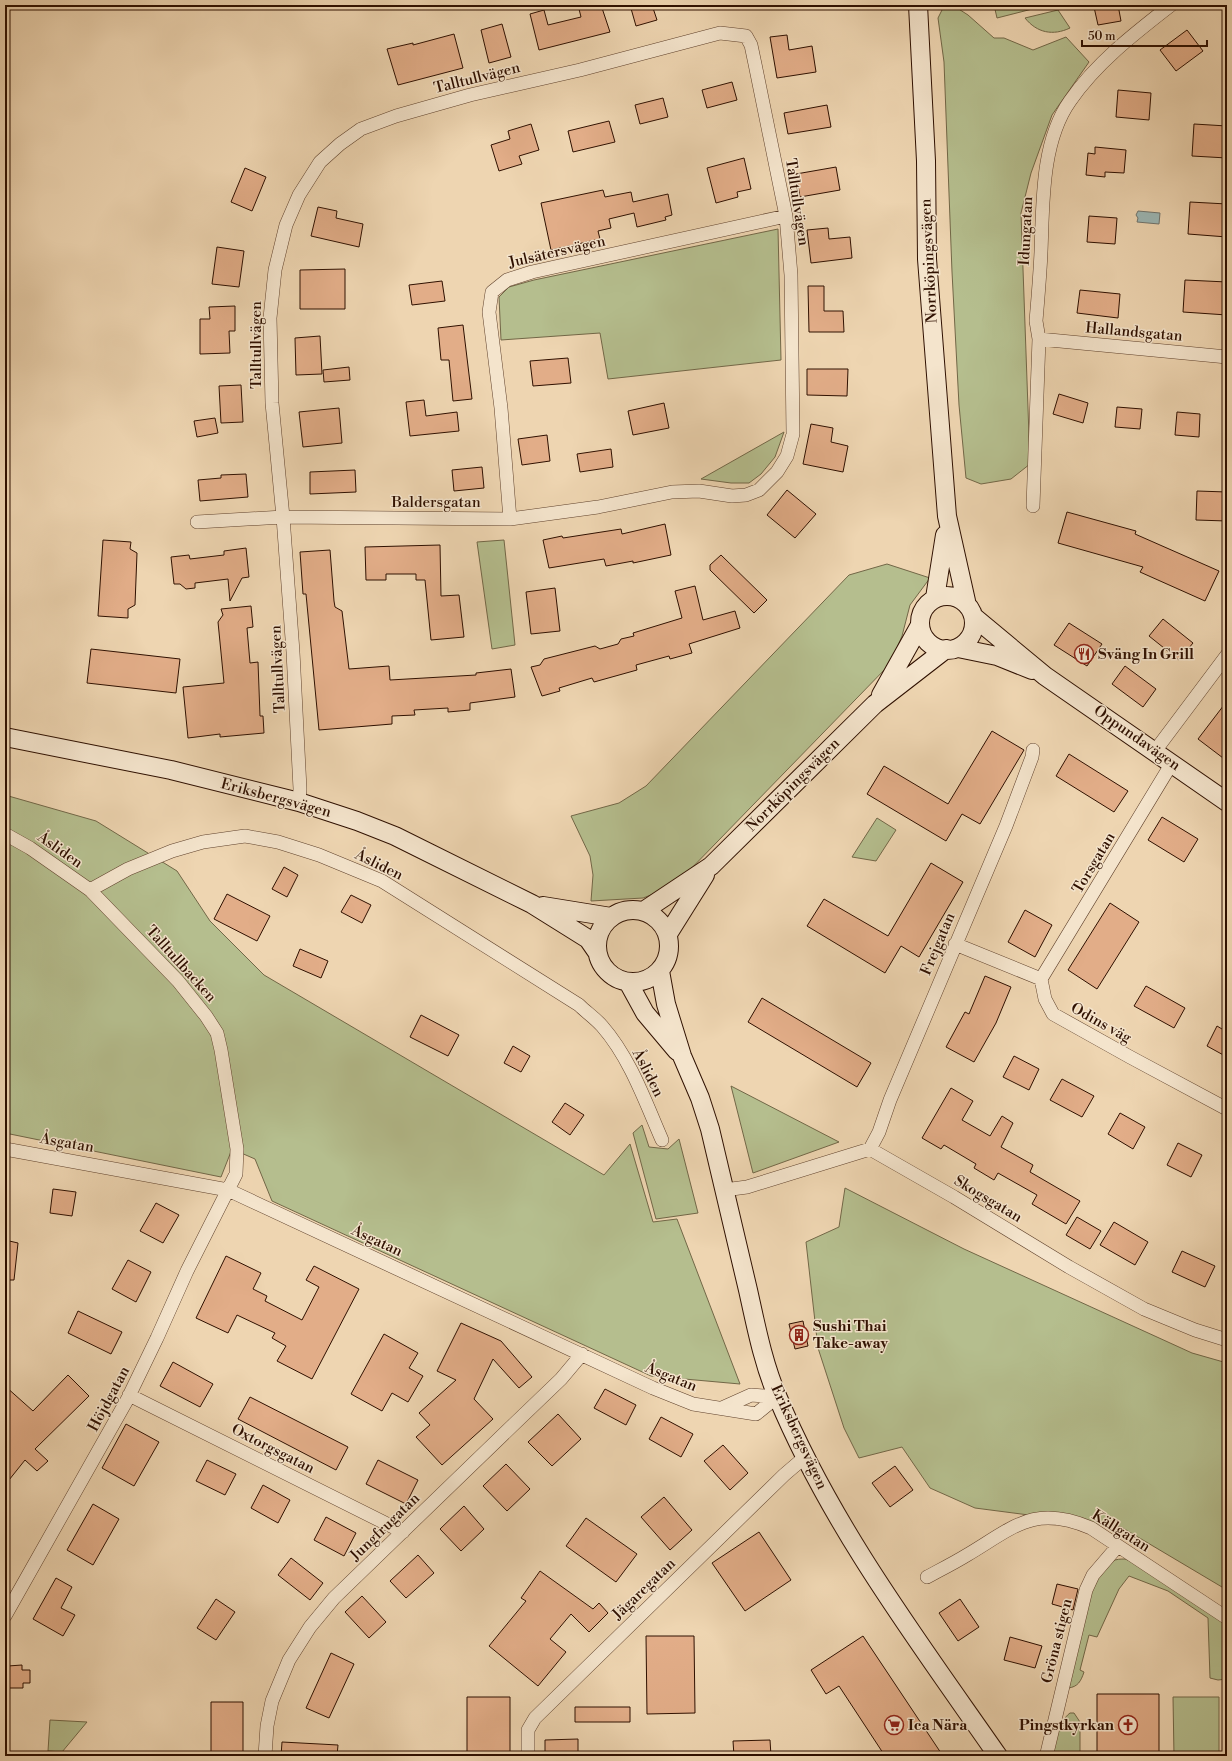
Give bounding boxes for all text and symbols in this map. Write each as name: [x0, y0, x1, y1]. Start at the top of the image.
scale bar: [1082, 22, 1207, 48]
text: 50 m: [1088, 29, 1116, 44]
street label: Talltullvägen: [432, 58, 522, 98]
street label: Talltullvägen: [781, 157, 813, 247]
street label: Idungatan: [1015, 196, 1037, 266]
street label: Norrköpingsvägen: [916, 198, 942, 324]
street label: Julsätersvägen: [506, 232, 607, 273]
street label: Talltullvägen: [247, 301, 266, 389]
street label: Hallandsgatan: [1085, 318, 1183, 346]
street label: Baldersgatan: [390, 493, 481, 512]
street label: Talltullvägen: [266, 624, 290, 713]
restaurant icon: Sväng In Grill: [1073, 643, 1095, 665]
place label: Sväng In Grill: [1098, 645, 1194, 664]
street label: Oppundavägen: [1090, 701, 1184, 775]
street label: Norrköpingsvägen: [742, 734, 844, 836]
street label: Eriksbergsvägen: [219, 774, 333, 822]
street label: Åsliden: [33, 826, 87, 873]
street label: Torsgatan: [1068, 829, 1120, 897]
street label: Åsliden: [351, 844, 407, 885]
street label: Frejgatan: [916, 910, 960, 978]
street label: Talltullbacken: [142, 922, 220, 1006]
street label: Odins väg: [1067, 999, 1135, 1048]
street label: Åsliden: [627, 1044, 669, 1100]
street label: Åsgatan: [38, 1128, 96, 1157]
street label: Skogsgatan: [950, 1171, 1026, 1227]
street label: Åsgatan: [347, 1220, 406, 1261]
place label: Sushi Thai Take-away: [813, 1317, 889, 1353]
building icon: Sushi Thai Take-away: [788, 1324, 810, 1346]
street label: Åsgatan: [641, 1357, 700, 1396]
street label: Höjdgatan: [84, 1363, 134, 1435]
street label: Eriksbergsvägen: [766, 1382, 832, 1492]
street label: Oxtorgsgatan: [228, 1420, 318, 1478]
street label: Jungfrugatan: [345, 1489, 424, 1566]
street label: Källgatan: [1088, 1506, 1154, 1556]
street label: Jägaregatan: [608, 1554, 680, 1625]
street label: Gröna stigen: [1037, 1597, 1077, 1685]
supermarket icon: Ica Nära: [883, 1714, 905, 1736]
church icon: Pingstkyrkan: [1117, 1714, 1139, 1736]
place label: Ica Nära: [908, 1716, 968, 1735]
place label: Pingstkyrkan: [1019, 1716, 1115, 1735]

